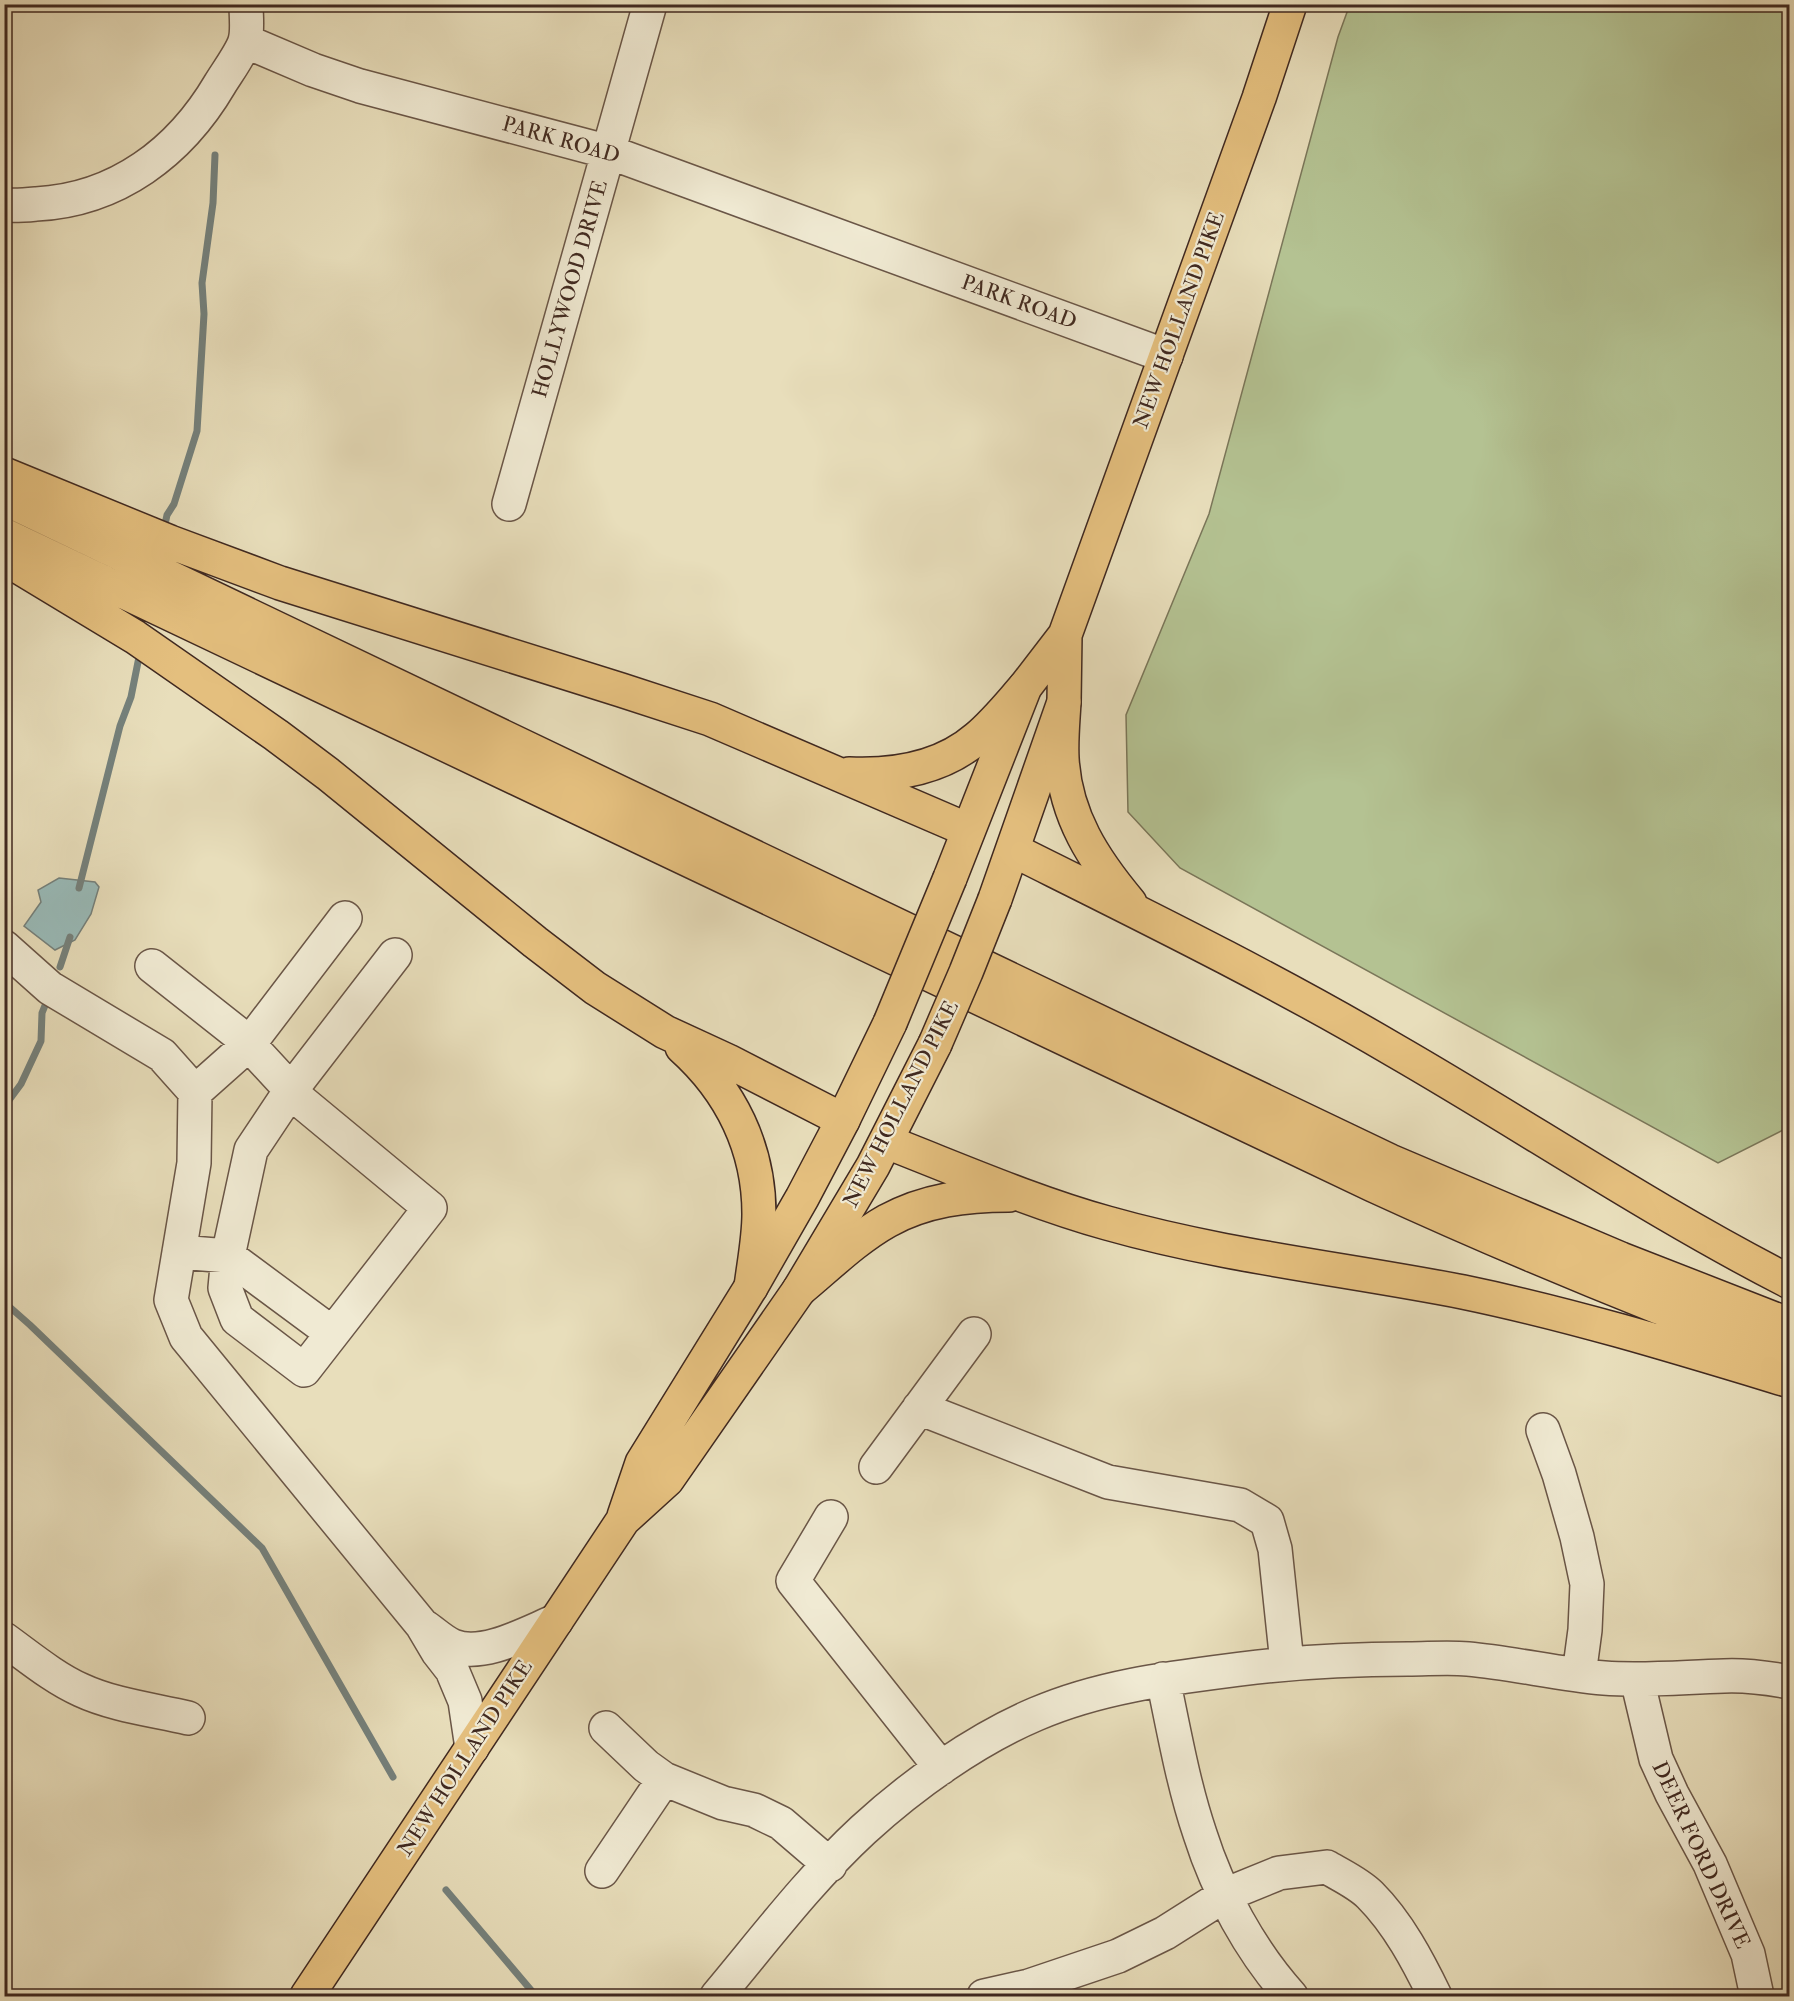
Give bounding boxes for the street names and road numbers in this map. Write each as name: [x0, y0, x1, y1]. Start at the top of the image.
street label: PARK ROAD: [499, 110, 623, 170]
street label: HOLLYWOOD DRIVE: [526, 177, 614, 401]
street label: NEW HOLLAND PIKE: [1127, 208, 1231, 432]
street label: PARK ROAD: [958, 269, 1080, 335]
street label: NEW HOLLAND PIKE: [837, 996, 965, 1212]
street label: NEW HOLLAND PIKE: [391, 1655, 539, 1861]
street label: DEER FORD DRIVE: [1646, 1757, 1756, 1953]

